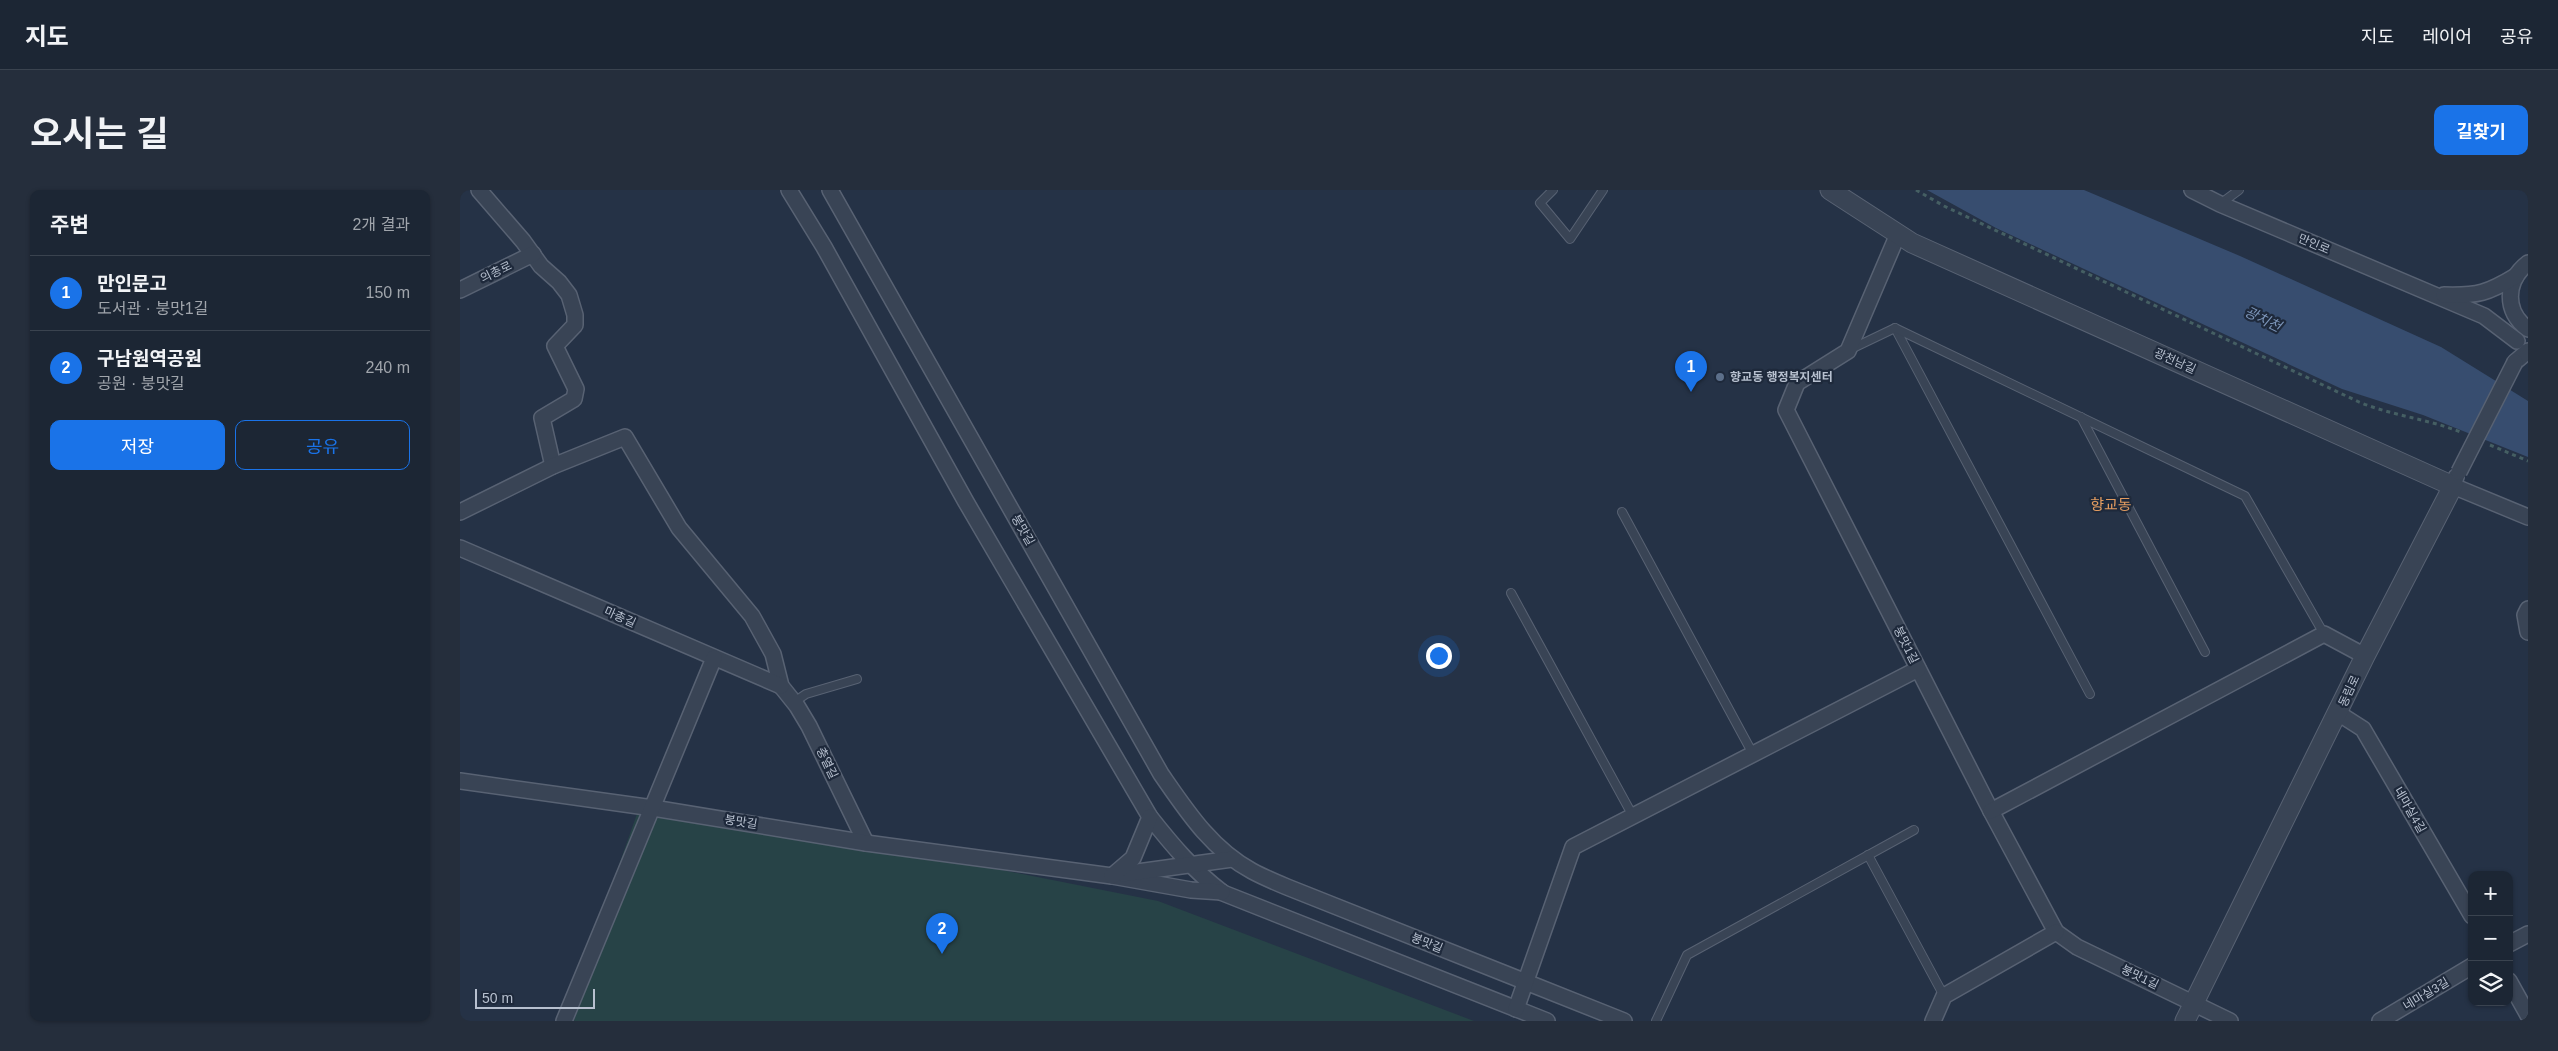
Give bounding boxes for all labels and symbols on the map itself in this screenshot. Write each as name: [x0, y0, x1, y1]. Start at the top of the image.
street label: 만인로: [2296, 231, 2332, 257]
street label: 의총로: [478, 258, 514, 286]
water label: 광치천: [2242, 303, 2285, 335]
street label: 광천남길: [2152, 346, 2198, 376]
pin: 1: [1675, 351, 1707, 392]
place label: 향교동 행정복지센터: [1730, 370, 1833, 384]
marker: 향교동 행정복지센터: [1714, 371, 1726, 383]
district label: 향교동: [2090, 496, 2132, 513]
street label: 붕맛길: [1009, 512, 1037, 548]
street label: 마총길: [602, 604, 638, 630]
street label: 붕맛1길: [1891, 624, 1921, 666]
your location: [1426, 643, 1452, 669]
street label: 동림로: [2336, 673, 2362, 709]
street label: 충열길: [813, 745, 841, 781]
street label: 네마실4길: [2391, 784, 2429, 836]
street label: 붕맛길: [724, 812, 758, 832]
pin: 2: [926, 913, 958, 954]
street label: 붕맛길: [1409, 930, 1445, 956]
street label: 붕맛1길: [2119, 962, 2161, 992]
street label: 네마실3길: [2401, 975, 2451, 1013]
scale bar: [475, 986, 595, 1009]

